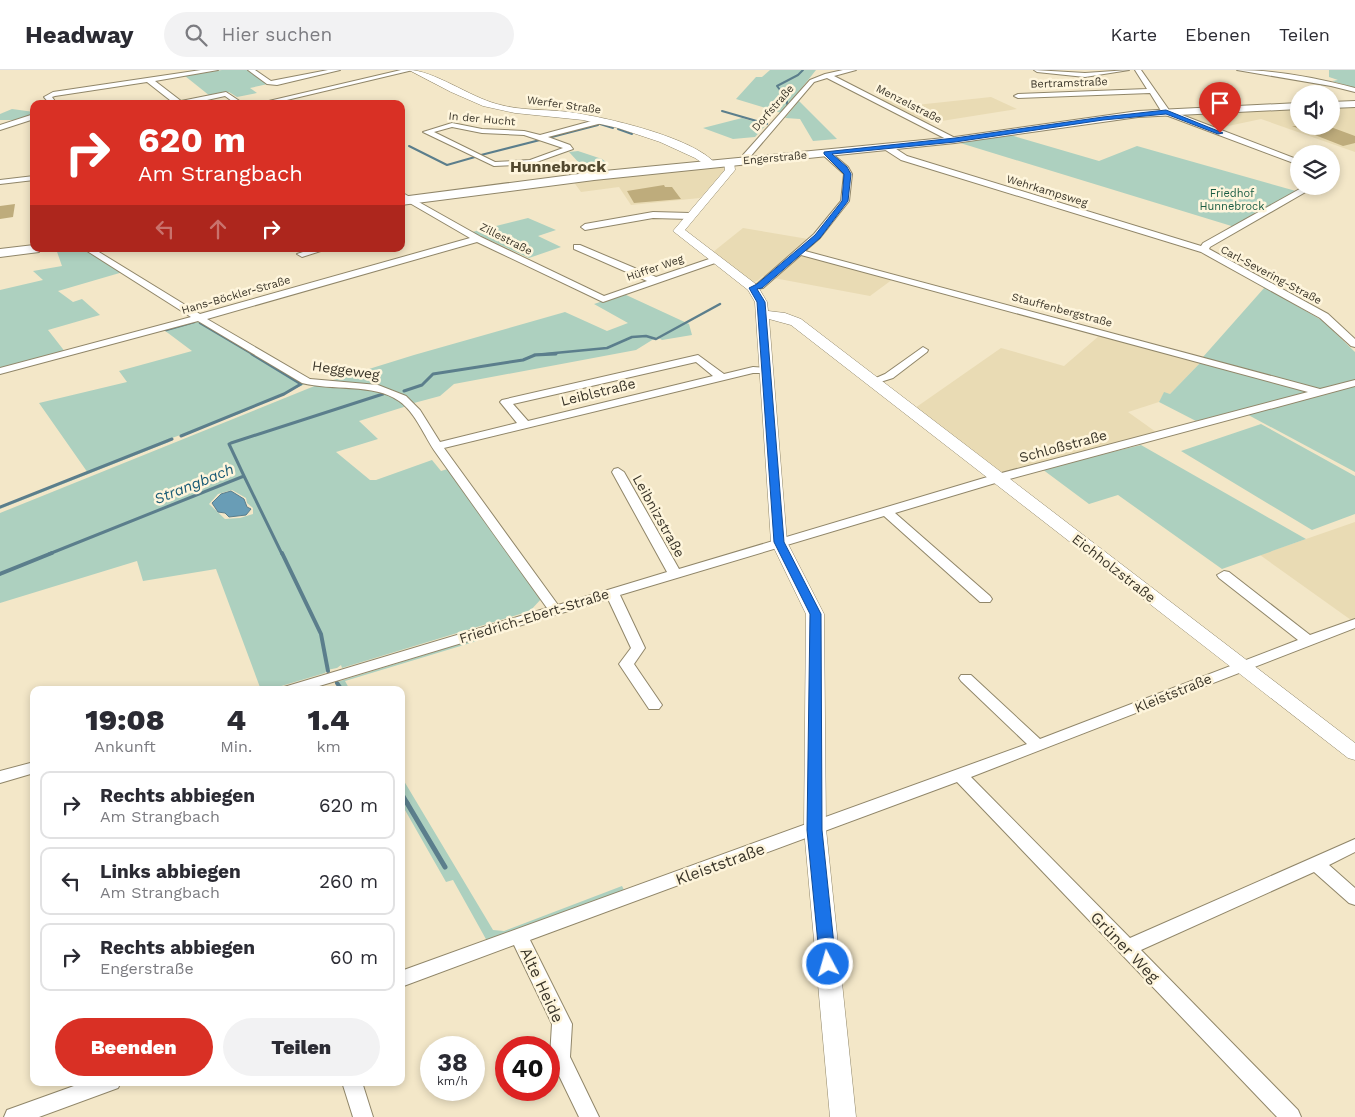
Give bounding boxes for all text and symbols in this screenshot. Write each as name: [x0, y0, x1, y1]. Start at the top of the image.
search box: [164, 12, 514, 57]
text: Headway: [25, 21, 134, 49]
icon: search: [182, 21, 210, 49]
text: Hier suchen: [222, 23, 332, 46]
text: Karte: [1111, 24, 1157, 45]
text: Ebenen: [1185, 24, 1251, 45]
text: Teilen: [1279, 24, 1330, 45]
street label: Bertramstraße: [1030, 75, 1108, 91]
street label: Dorfstraße: [749, 82, 797, 134]
street label: Menzelstraße: [874, 82, 944, 126]
pin: [1199, 82, 1241, 133]
map controls: [1290, 85, 1340, 195]
button: sound: [1290, 85, 1340, 135]
icon: arrive: [1206, 89, 1234, 117]
street label: Werfer Straße: [526, 93, 602, 117]
street label: In der Hucht: [448, 110, 516, 128]
text: 620 m: [138, 119, 246, 161]
icon: right: [55, 120, 120, 185]
button: layers: [1290, 145, 1340, 195]
street label: Engerstraße: [742, 149, 808, 167]
district label: Hunnebrock: [510, 157, 606, 176]
text: Am Strangbach: [138, 161, 303, 186]
street label: Wehrkampsweg: [1005, 172, 1089, 210]
park label: Friedhof Hunnebrock: [1200, 187, 1264, 213]
icon: left: [151, 215, 179, 243]
icon: ahead: [204, 215, 232, 243]
icon: right: [257, 215, 285, 243]
street label: Zillestraße: [478, 220, 534, 258]
street label: Carl-Severing-Straße: [1218, 243, 1324, 307]
street label: Hüffer Weg: [625, 252, 685, 284]
street label: Hans-Böckler-Straße: [180, 273, 292, 317]
street label: Stauffenbergstraße: [1010, 290, 1114, 330]
street label: Heggeweg: [311, 357, 381, 383]
street label: Leiblstraße: [559, 375, 637, 409]
street label: Schloßstraße: [1017, 427, 1109, 465]
water label: Strangbach: [152, 460, 236, 508]
street label: Leibnizstraße: [630, 472, 688, 560]
street label: Eichholzstraße: [1069, 530, 1159, 606]
street label: Friedrich-Ebert-Straße: [457, 586, 611, 646]
street label: Kleiststraße: [1132, 670, 1214, 716]
text: 19:08: [85, 702, 165, 737]
text: 4: [226, 702, 246, 737]
text: 1.4: [308, 702, 350, 737]
text: Ankunft: [94, 737, 156, 756]
text: Min.: [220, 737, 252, 756]
text: km: [316, 737, 341, 756]
text: Rechts abbiegen: [100, 784, 255, 807]
icon: right: [57, 791, 85, 819]
text: 620 m: [319, 794, 378, 817]
text: Am Strangbach: [100, 807, 220, 826]
street label: Kleiststraße: [673, 839, 767, 889]
text: Links abbiegen: [100, 860, 241, 883]
icon: left: [57, 867, 85, 895]
text: 260 m: [319, 870, 378, 893]
text: Am Strangbach: [100, 883, 220, 902]
street label: Grüner Weg: [1087, 908, 1164, 987]
text: Rechts abbiegen: [100, 936, 255, 959]
position arrow: [801, 937, 853, 989]
icon: right: [57, 943, 85, 971]
street label: Alte Heide: [516, 944, 568, 1026]
text: 60 m: [330, 946, 378, 969]
text: Engerstraße: [100, 959, 194, 978]
button: Beenden: [55, 1018, 213, 1076]
button: Teilen: [223, 1018, 380, 1076]
speed limit sign: 40: [495, 1036, 560, 1101]
text: 38: [437, 1048, 468, 1077]
text: km/h: [437, 1074, 468, 1088]

